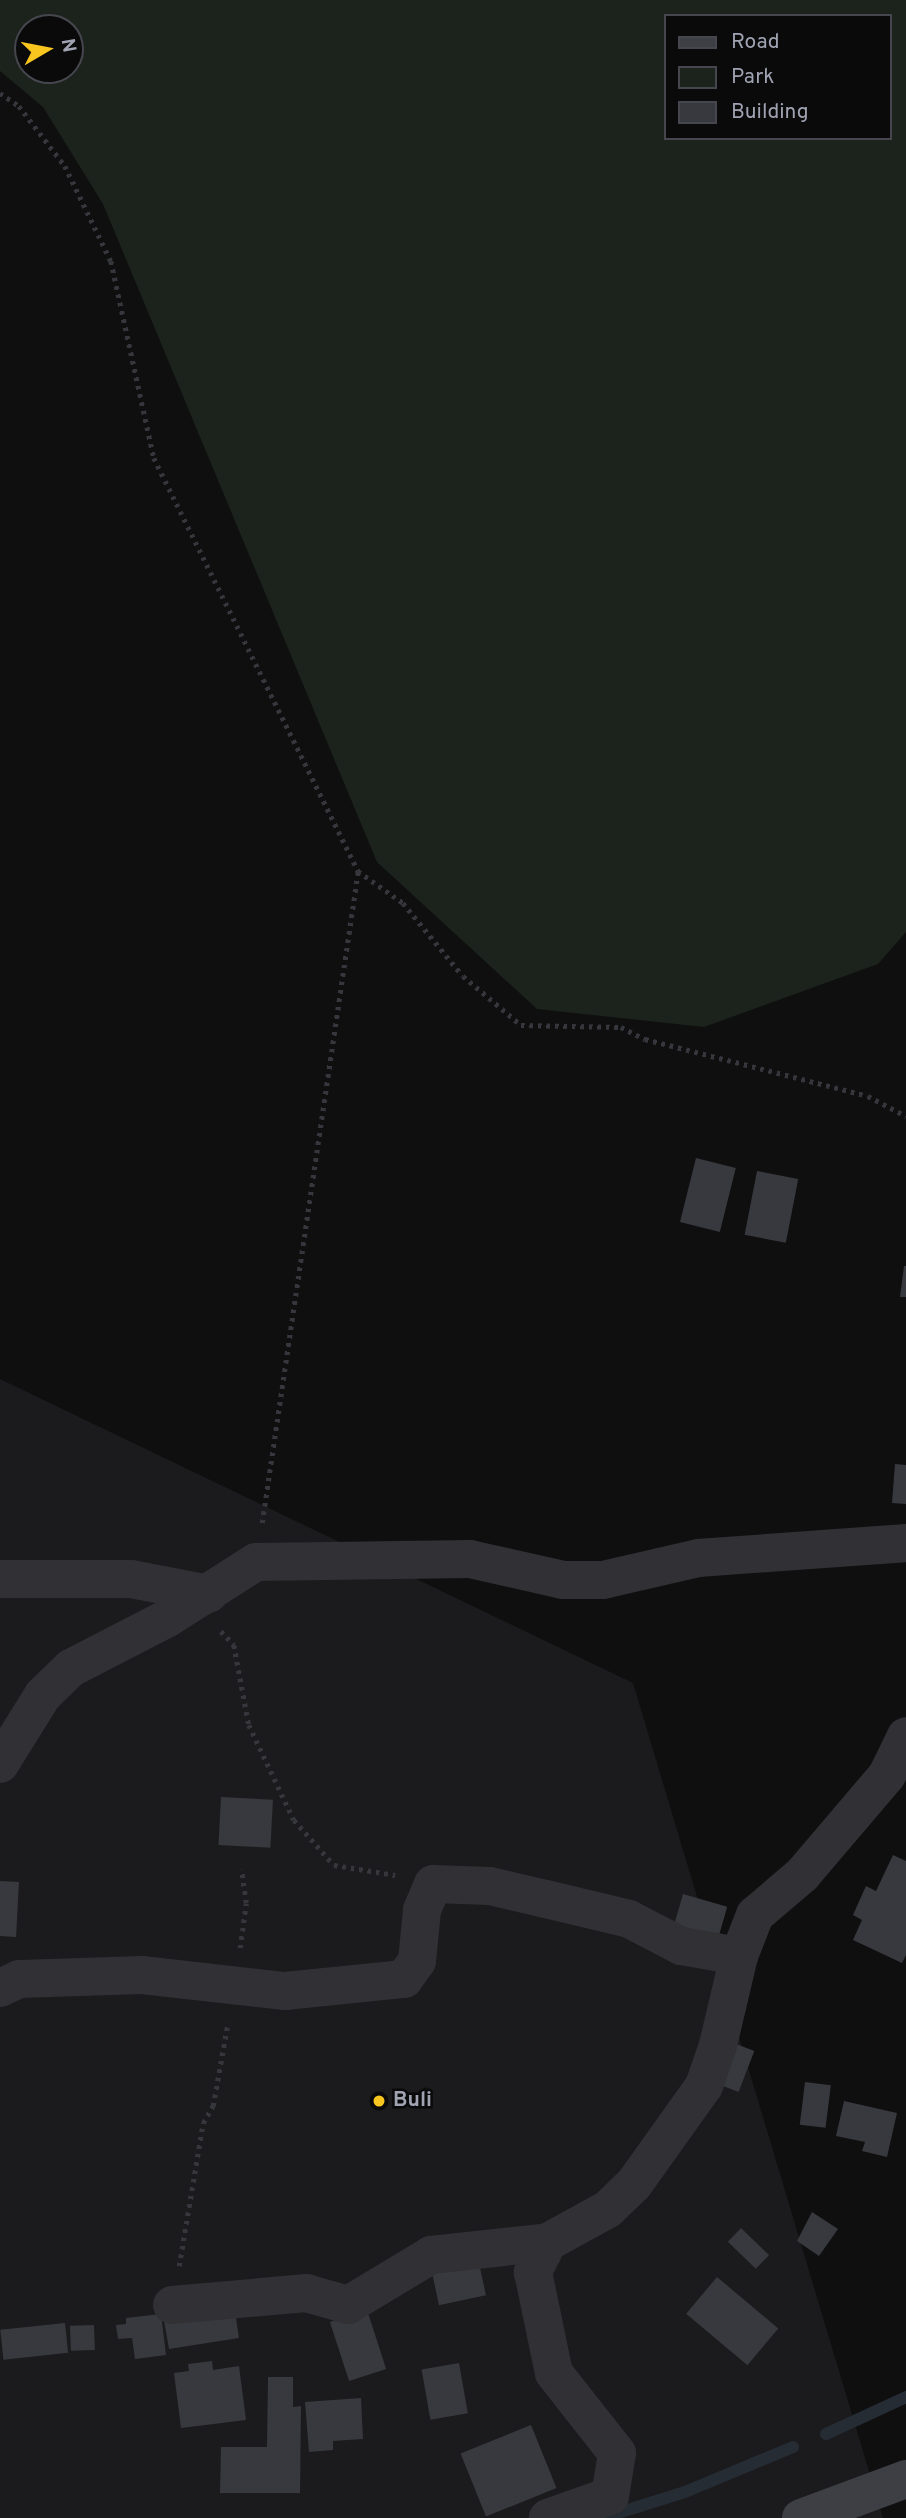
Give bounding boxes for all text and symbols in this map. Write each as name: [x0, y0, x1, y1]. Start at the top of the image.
north arrow: [14, 14, 84, 84]
legend: [664, 14, 892, 140]
text: Road: [731, 29, 780, 56]
text: N: [55, 37, 81, 55]
text: Park: [731, 64, 774, 91]
text: Building: [731, 99, 809, 126]
place label: Buli: [393, 2088, 432, 2114]
marker: Buli: [371, 2093, 387, 2109]

